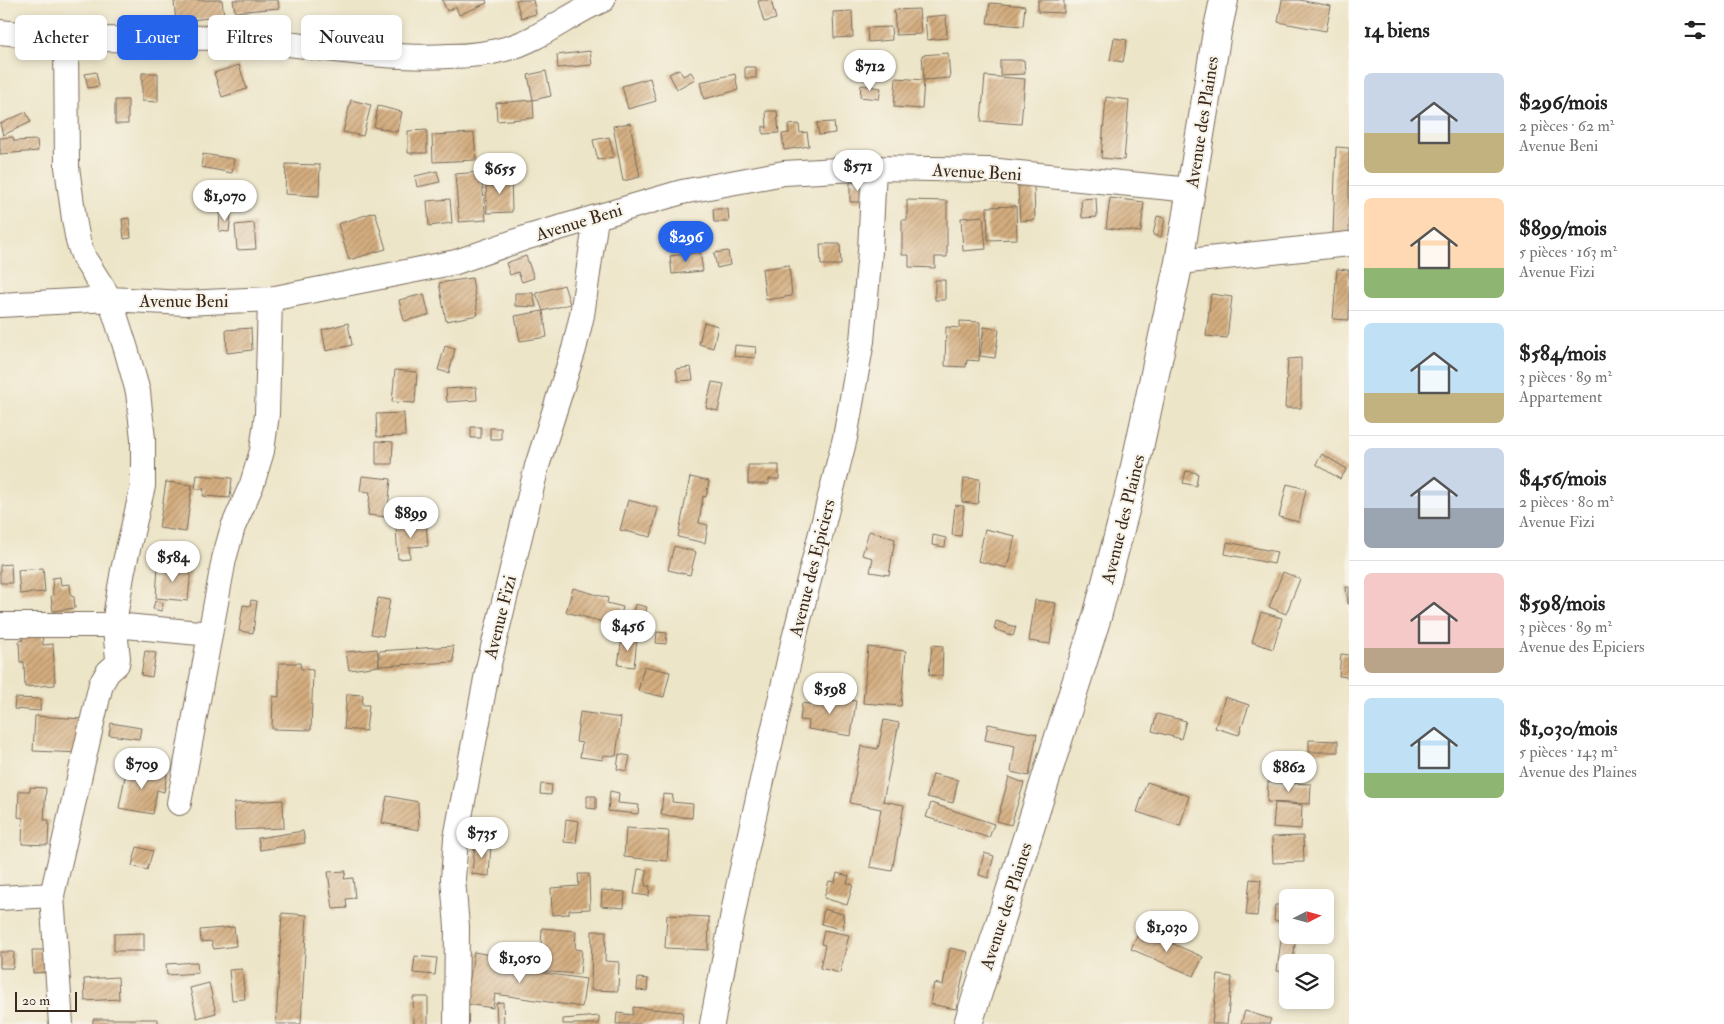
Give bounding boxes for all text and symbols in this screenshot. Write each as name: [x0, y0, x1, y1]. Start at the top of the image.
chip: Acheter: [15, 15, 107, 60]
chip: Louer: [117, 15, 198, 60]
chip: Filtres: [208, 15, 291, 60]
chip: Nouveau: [301, 15, 402, 60]
icon: filters: [1681, 16, 1709, 44]
text: 14 biens: [1364, 17, 1430, 44]
pin: $712: [840, 49, 900, 92]
street label: Avenue des Plaines: [1181, 55, 1224, 190]
text: $712: [855, 56, 885, 76]
text: $296/mois: [1519, 89, 1607, 116]
icon: home: [1404, 93, 1464, 153]
text: 2 pièces · 62 m²: [1519, 116, 1614, 136]
text: Avenue Beni: [1519, 136, 1598, 156]
pin: $571: [828, 150, 888, 192]
pin: $655: [470, 152, 530, 195]
text: $571: [843, 156, 873, 176]
text: $655: [484, 159, 516, 179]
street label: Avenue Beni: [931, 159, 1022, 186]
pin: $1,070: [184, 180, 266, 222]
text: $1,070: [204, 186, 246, 206]
street label: Avenue Beni: [532, 198, 625, 247]
text: $899/mois: [1519, 215, 1607, 242]
icon: home: [1404, 218, 1464, 278]
pin: $296: [656, 220, 716, 263]
text: $296: [669, 227, 703, 247]
text: 5 pièces · 163 m²: [1519, 242, 1617, 262]
text: Avenue Fizi: [1519, 262, 1595, 282]
street label: Avenue Beni: [138, 290, 229, 313]
text: $584/mois: [1519, 340, 1606, 367]
icon: home: [1404, 343, 1464, 403]
text: 3 pièces · 89 m²: [1519, 367, 1612, 387]
text: Appartement: [1519, 387, 1602, 407]
street label: Avenue des Plaines: [1096, 452, 1151, 587]
text: $456/mois: [1519, 465, 1606, 492]
icon: home: [1404, 468, 1464, 528]
text: 2 pièces · 80 m²: [1519, 492, 1614, 512]
pin: $899: [381, 496, 441, 539]
street label: Avenue des Epiciers: [784, 497, 841, 640]
text: $899: [395, 503, 427, 523]
text: Avenue Fizi: [1519, 512, 1595, 532]
pin: $584: [143, 540, 203, 583]
text: $584: [157, 547, 189, 567]
street label: Avenue Fizi: [479, 573, 522, 662]
text: $598/mois: [1519, 590, 1605, 617]
icon: home: [1404, 593, 1464, 653]
pin: $456: [598, 610, 658, 652]
text: $456: [612, 616, 644, 636]
text: 3 pièces · 89 m²: [1519, 617, 1612, 637]
text: Avenue des Epiciers: [1519, 637, 1645, 657]
pin: $598: [800, 672, 860, 715]
text: $598: [814, 679, 846, 699]
text: $1,030/mois: [1519, 715, 1617, 742]
icon: home: [1404, 718, 1464, 778]
text: 5 pièces · 143 m²: [1519, 742, 1618, 762]
pin: $709: [112, 748, 172, 790]
pin: $862: [1259, 750, 1319, 793]
text: $709: [126, 754, 158, 774]
text: $862: [1273, 757, 1305, 777]
text: Avenue des Plaines: [1519, 762, 1637, 782]
pin: $735: [452, 816, 512, 859]
text: $735: [467, 823, 497, 843]
street label: Avenue des Plaines: [975, 840, 1038, 974]
north arrow: [1279, 889, 1334, 944]
map controls: [1279, 889, 1334, 1009]
pin: $1,030: [1126, 910, 1208, 953]
text: $1,030: [1146, 917, 1188, 937]
pin: $1,050: [479, 942, 561, 984]
text: $1,050: [499, 948, 541, 968]
button: layers: [1279, 954, 1334, 1009]
scale bar: [15, 989, 78, 1012]
text: 20 m: [22, 992, 50, 1009]

